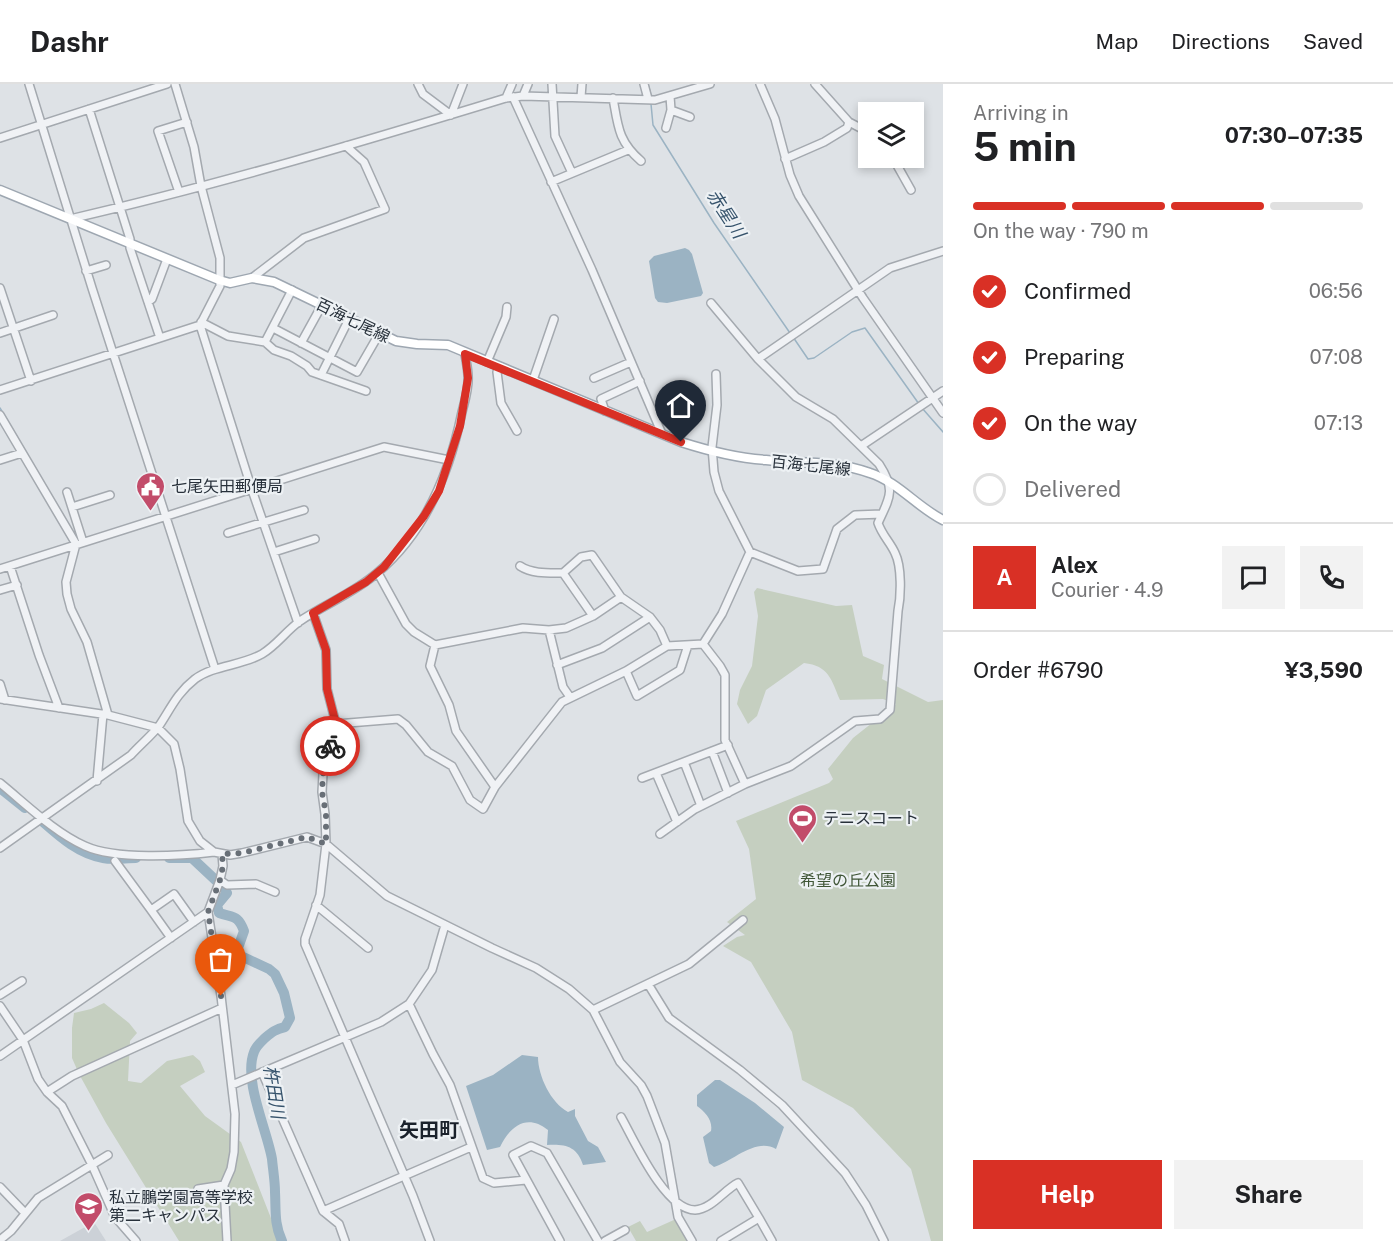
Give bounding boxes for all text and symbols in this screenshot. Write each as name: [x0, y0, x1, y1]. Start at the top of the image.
text: Dashr: [30, 25, 109, 58]
text: Map: [1096, 29, 1138, 54]
text: Directions: [1171, 29, 1270, 54]
text: Saved: [1303, 29, 1363, 54]
text: Arriving in: [973, 101, 1068, 125]
map controls: [858, 102, 924, 168]
button: layers: [858, 102, 924, 168]
text: 07:30–07:35: [1225, 122, 1363, 148]
text: 5 min: [973, 124, 1077, 170]
water label: 赤星川: [703, 185, 751, 244]
text: On the way · 790 m: [973, 219, 1148, 243]
icon: check: [973, 275, 1006, 308]
text: Confirmed: [1024, 278, 1131, 304]
text: 06:56: [1309, 279, 1363, 303]
street label: 百海七尾線: [313, 294, 393, 347]
icon: check: [973, 341, 1006, 374]
text: Preparing: [1024, 344, 1125, 370]
text: 07:08: [1310, 345, 1363, 369]
pin: [655, 380, 706, 442]
icon: home: [664, 389, 697, 422]
icon: check: [973, 407, 1006, 440]
text: On the way: [1024, 410, 1137, 436]
text: 07:13: [1314, 411, 1363, 435]
street label: 百海七尾線: [770, 452, 852, 479]
public building icon: 七尾矢田郵便局: [134, 470, 166, 512]
text: Delivered: [1024, 476, 1121, 502]
place label: 七尾矢田郵便局: [171, 477, 283, 496]
button: chat: [1222, 546, 1285, 609]
button: phone: [1300, 546, 1363, 609]
text: Alex: [1051, 552, 1098, 578]
text: A: [997, 564, 1012, 590]
text: Courier · 4.9: [1051, 578, 1163, 602]
text: Order #6790: [973, 657, 1103, 683]
text: ¥3,590: [1284, 657, 1363, 683]
courier: [300, 716, 360, 776]
icon: bike: [314, 730, 347, 763]
sports icon: テニスコート: [786, 802, 818, 844]
place label: テニスコート: [823, 809, 919, 828]
park label: 希望の丘公園: [800, 871, 896, 890]
pin: [195, 934, 246, 996]
icon: bag: [204, 943, 237, 976]
water label: 杵田川: [260, 1064, 289, 1122]
district label: 矢田町: [399, 1118, 459, 1142]
button: Help: [973, 1160, 1162, 1229]
button: Share: [1174, 1160, 1363, 1229]
place label: 私立鵬学園高等学校 第二キャンパス: [109, 1188, 253, 1225]
school or university icon: 私立鵬学園高等学校 第二キャンパス: [72, 1190, 104, 1232]

